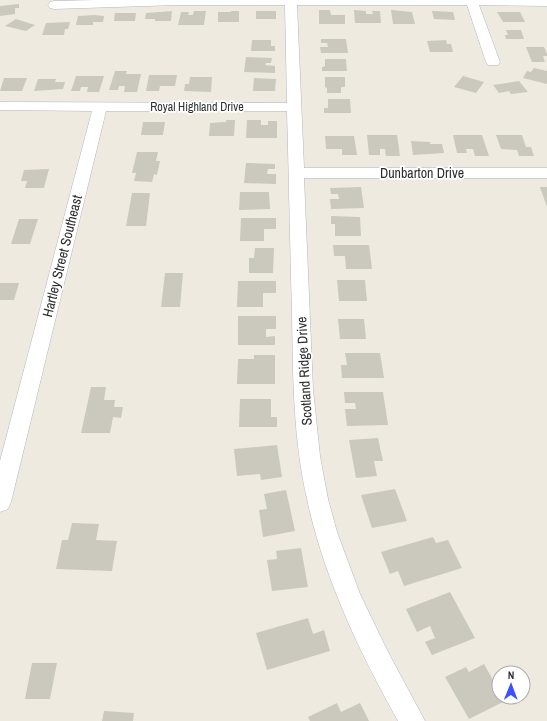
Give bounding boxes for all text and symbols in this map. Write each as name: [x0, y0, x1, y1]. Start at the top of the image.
street label: Royal Highland Drive: [150, 99, 244, 115]
street label: Dunbarton Drive: [380, 164, 464, 182]
street label: Hartley Street Southeast: [38, 193, 86, 319]
street label: Scotland Ridge Drive: [292, 316, 316, 426]
north arrow: [491, 665, 531, 705]
text: N: [508, 668, 515, 682]

